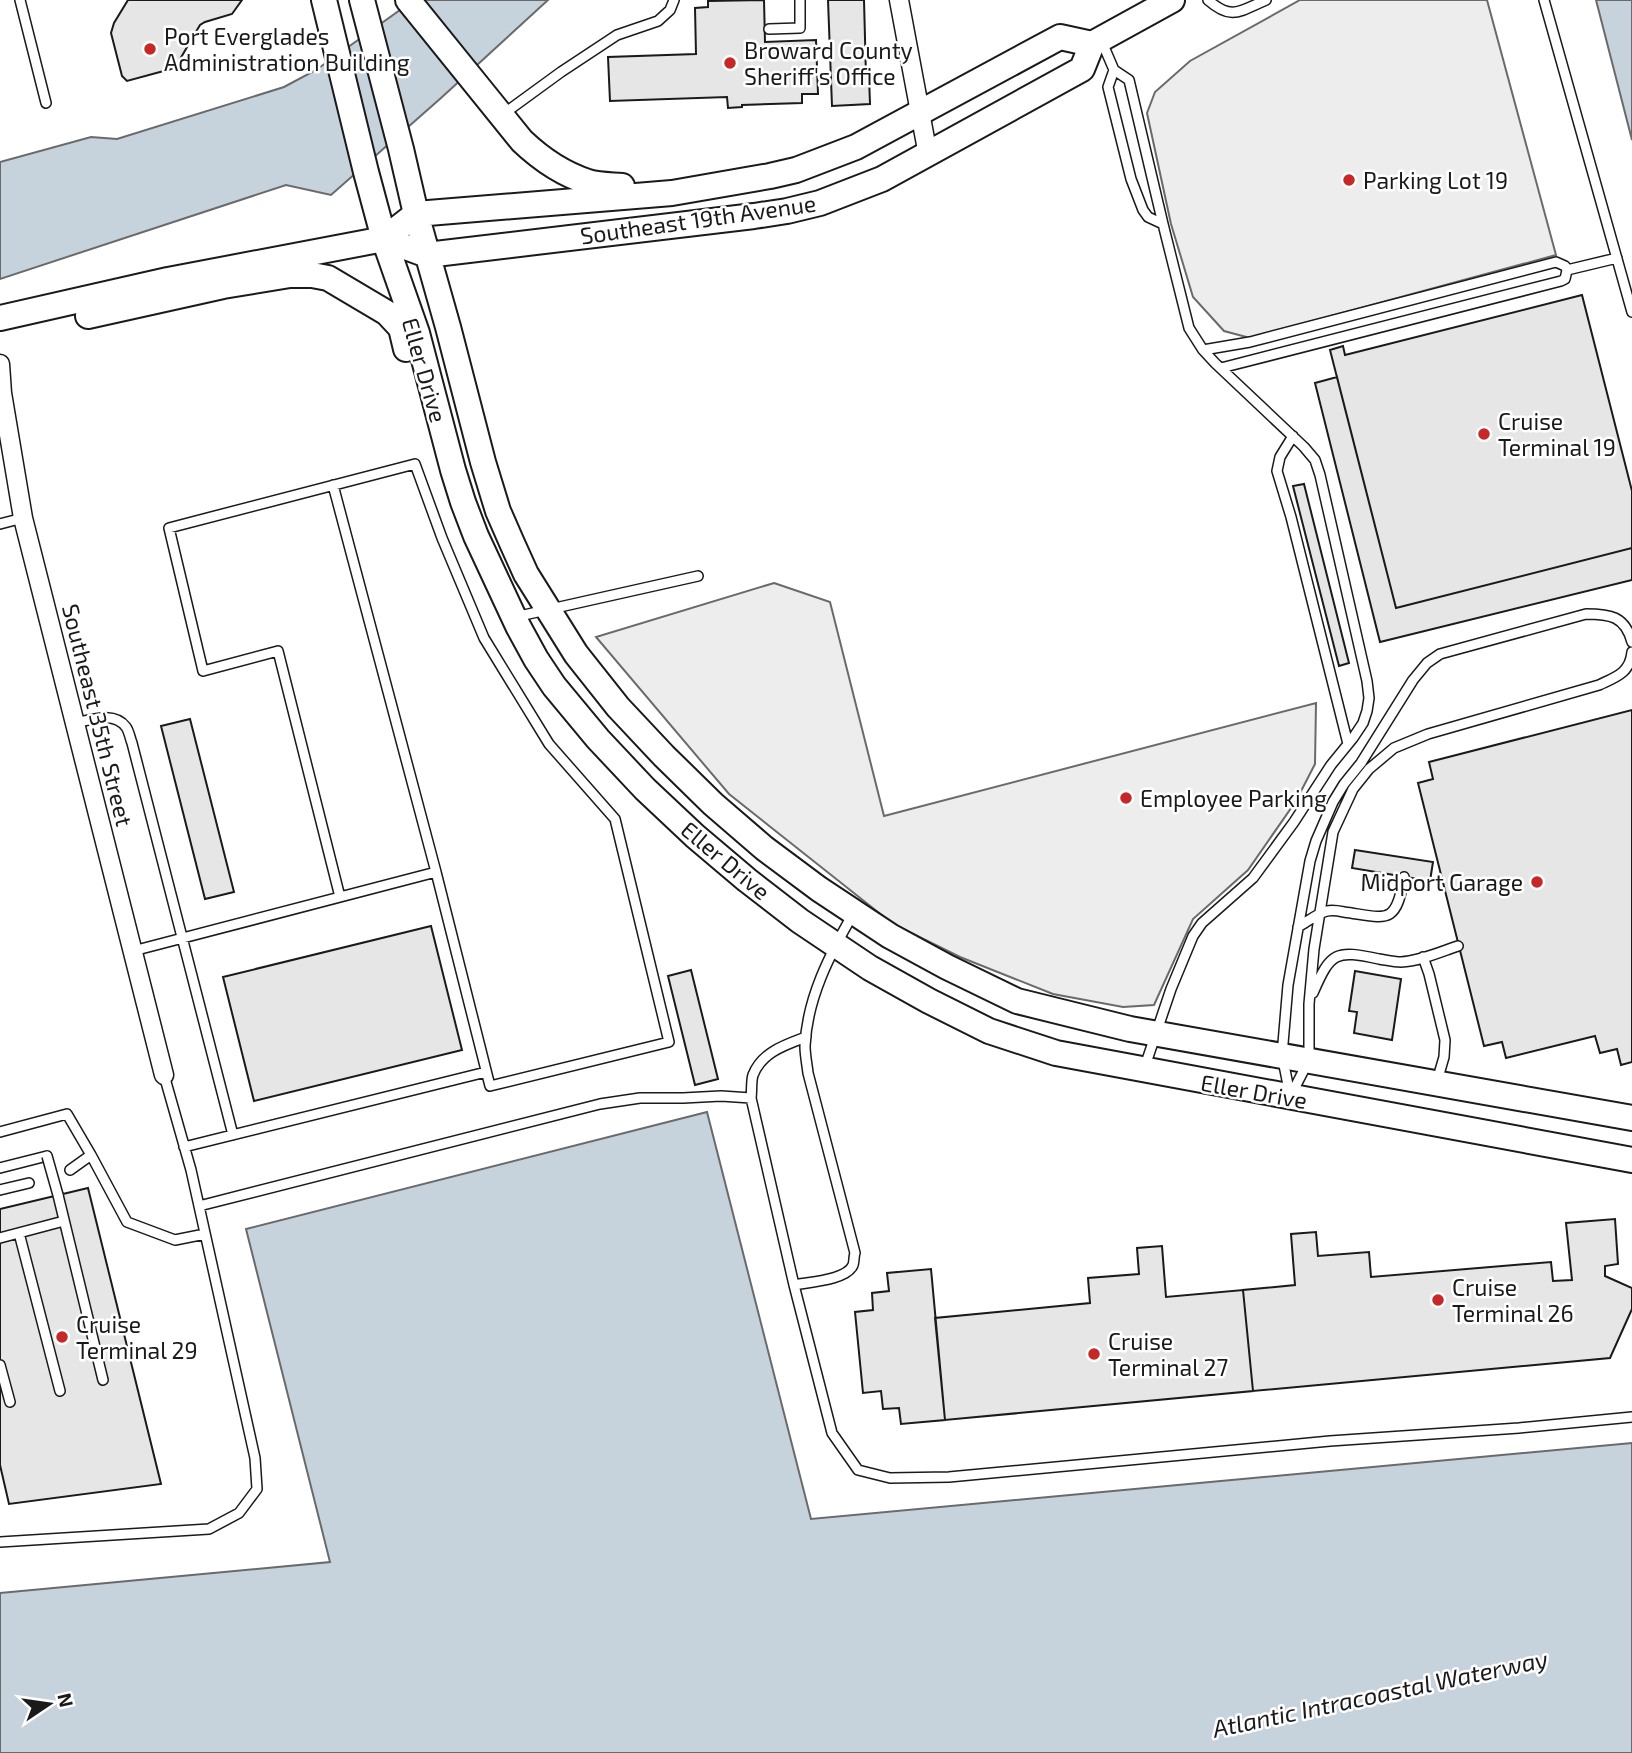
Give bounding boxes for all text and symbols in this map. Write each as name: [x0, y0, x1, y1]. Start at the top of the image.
place label: Port Everglades Administration Building: [164, 22, 410, 76]
place label: Broward County Sheriff's Office: [744, 36, 913, 90]
marker: Port Everglades Administration Building: [142, 41, 158, 57]
marker: Broward County Sheriff's Office: [722, 55, 738, 71]
place label: Parking Lot 19: [1363, 166, 1508, 194]
marker: Parking Lot 19: [1341, 172, 1357, 188]
street label: Southeast 19th Avenue: [578, 189, 818, 249]
street label: Eller Drive: [397, 315, 453, 425]
place label: Cruise Terminal 19: [1498, 407, 1616, 461]
marker: Cruise Terminal 19: [1476, 426, 1492, 442]
street label: Southeast 35th Street: [57, 601, 139, 829]
place label: Employee Parking: [1140, 784, 1327, 812]
marker: Employee Parking: [1118, 790, 1134, 806]
street label: Eller Drive: [676, 815, 776, 905]
place label: Midport Garage: [1360, 868, 1523, 896]
marker: Midport Garage: [1529, 874, 1545, 890]
street label: Eller Drive: [1199, 1068, 1309, 1114]
place label: Cruise Terminal 26: [1452, 1273, 1574, 1327]
marker: Cruise Terminal 26: [1430, 1292, 1446, 1308]
place label: Cruise Terminal 29: [76, 1310, 198, 1364]
place label: Cruise Terminal 27: [1108, 1327, 1229, 1381]
marker: Cruise Terminal 29: [54, 1329, 70, 1345]
marker: Cruise Terminal 27: [1086, 1346, 1102, 1362]
water label: Atlantic Intracoastal Waterway: [1209, 1643, 1550, 1743]
north arrow: [14, 1669, 84, 1739]
text: N: [53, 1691, 79, 1709]

